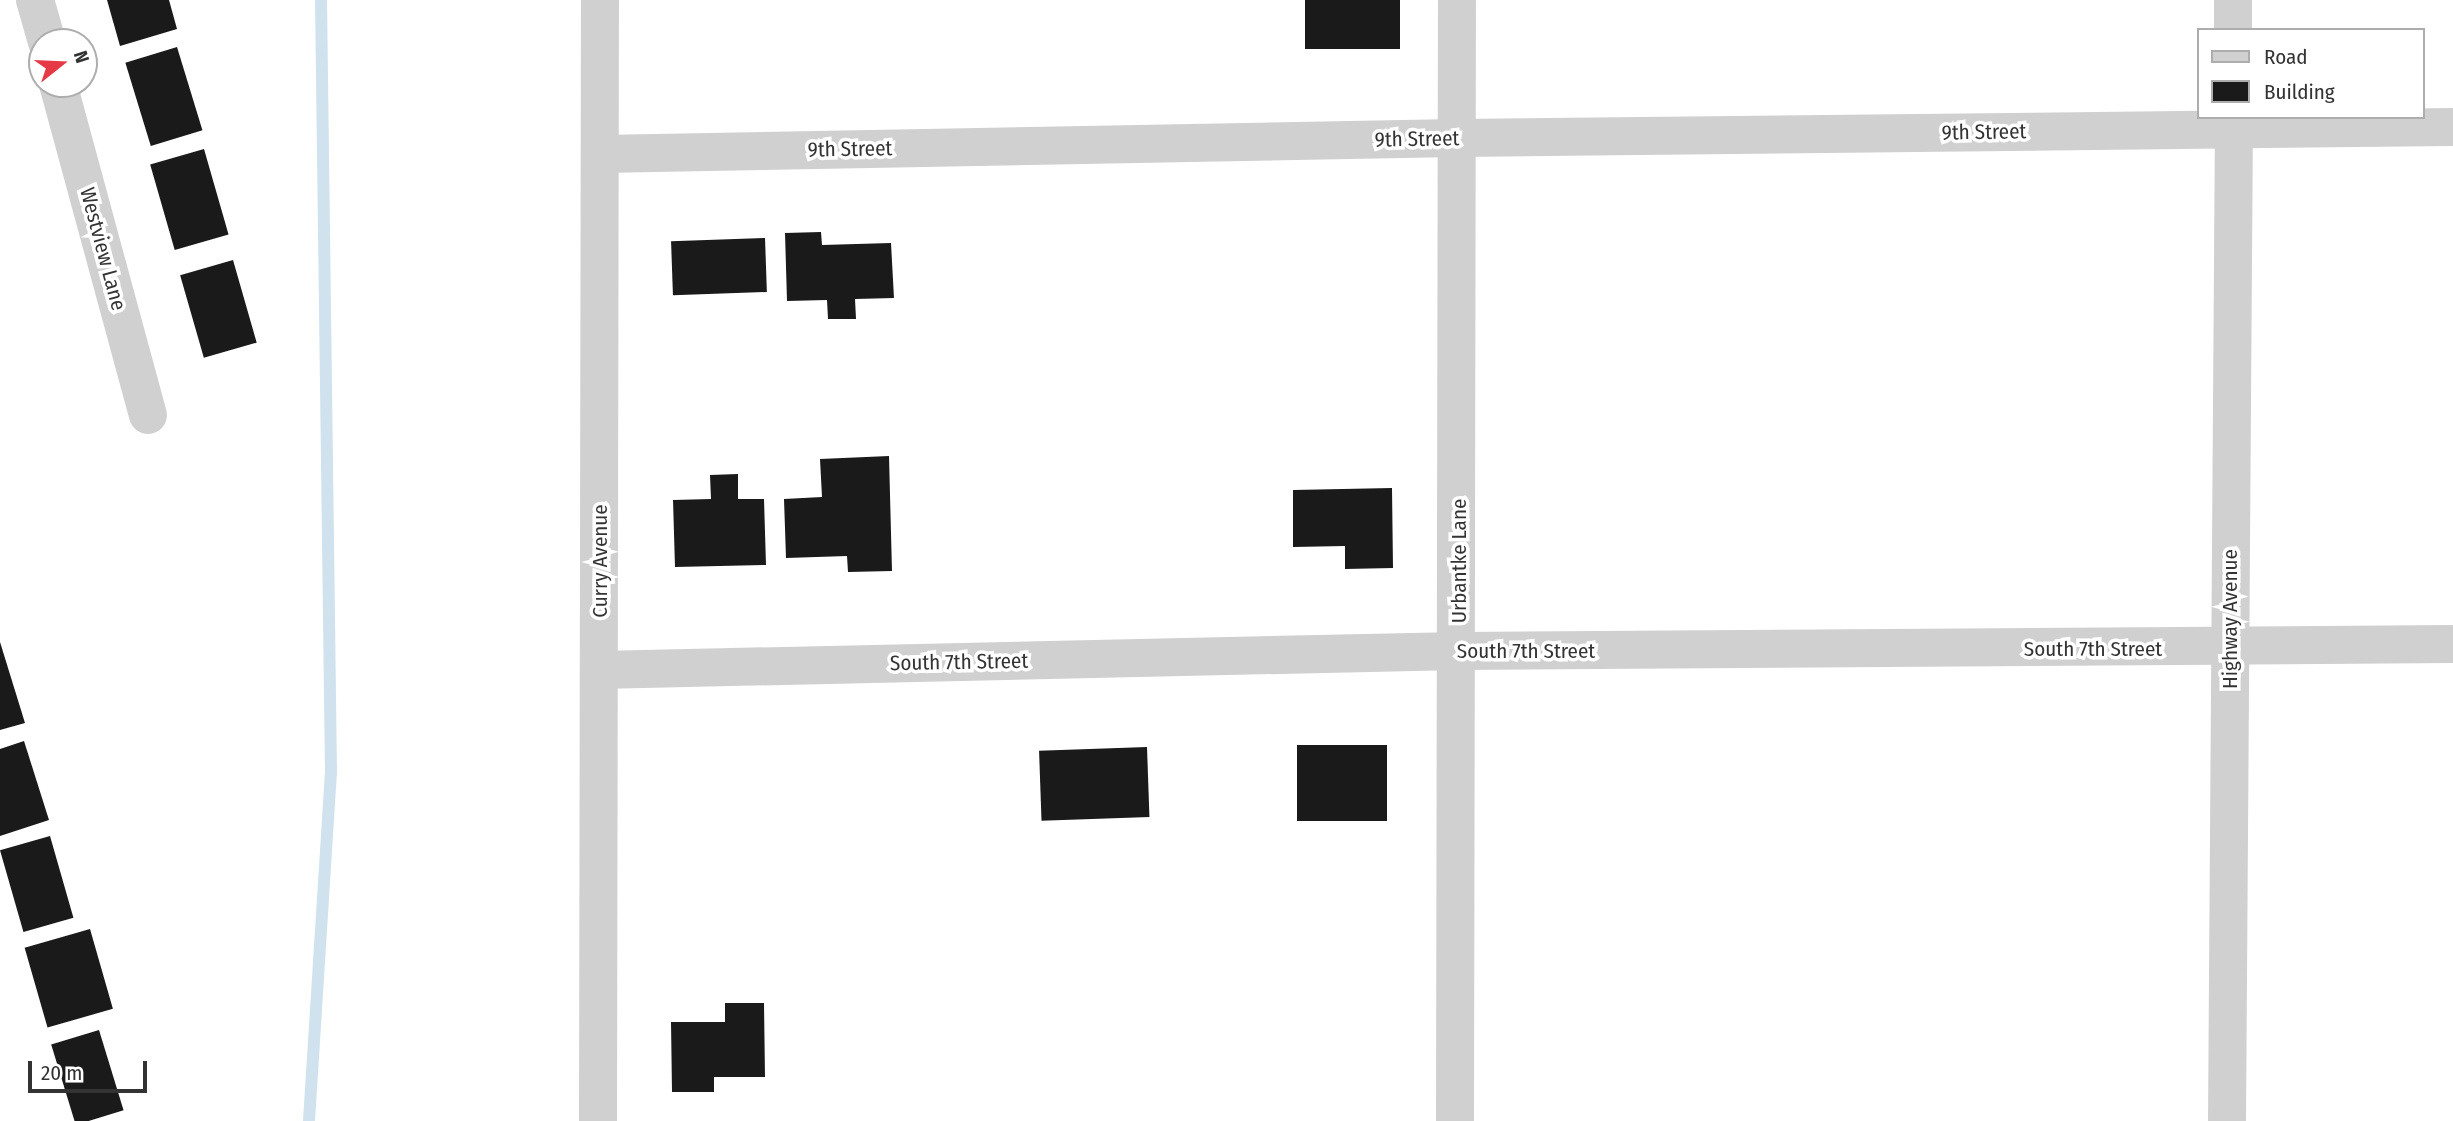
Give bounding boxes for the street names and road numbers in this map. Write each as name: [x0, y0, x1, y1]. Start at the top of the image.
street label: 9th Street: [1941, 119, 2027, 145]
street label: 9th Street: [1374, 126, 1460, 152]
street label: 9th Street: [807, 136, 893, 162]
street label: Westview Lane: [74, 185, 132, 313]
street label: Urbantke Lane: [1446, 499, 1472, 623]
street label: Curry Avenue: [587, 504, 613, 618]
street label: Highway Avenue: [2217, 549, 2243, 689]
street label: South 7th Street: [2024, 636, 2162, 662]
street label: South 7th Street: [1457, 638, 1595, 664]
street label: South 7th Street: [890, 648, 1028, 676]

